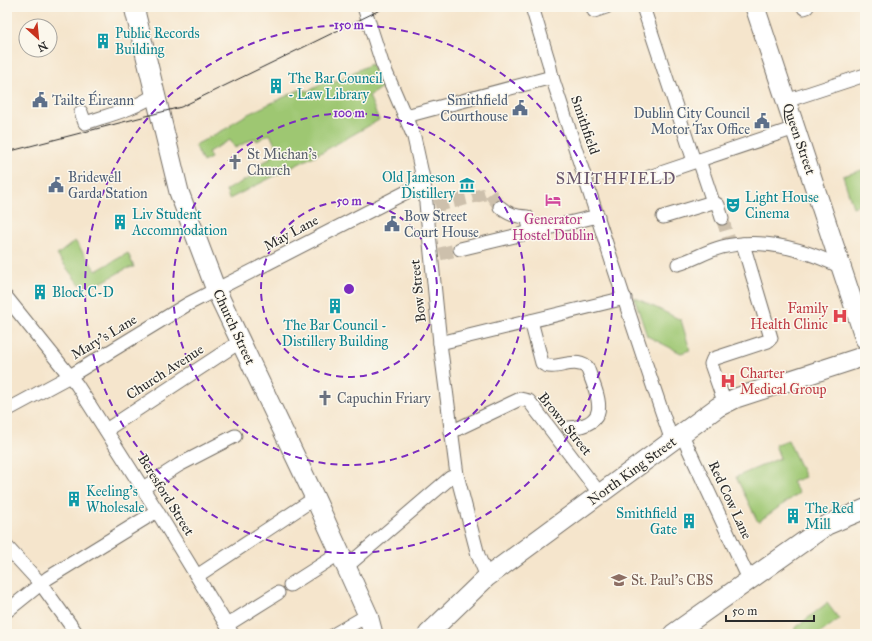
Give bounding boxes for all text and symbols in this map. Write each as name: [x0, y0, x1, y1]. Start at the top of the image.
north arrow: [18, 18, 58, 58]
text: 150 m: [334, 18, 365, 32]
place label: Public Records Building: [115, 25, 200, 58]
building icon: Public Records Building: [94, 32, 112, 50]
text: N: [35, 39, 49, 55]
place label: The Bar Council - Law Library: [288, 70, 383, 103]
building icon: The Bar Council - Law Library: [267, 77, 285, 95]
place label: Tailte Éireann: [52, 90, 134, 109]
public building icon: Tailte Éireann: [31, 91, 49, 109]
place label: Smithfield Courthouse: [440, 92, 508, 125]
street label: Smithfield: [567, 93, 603, 157]
public building icon: Smithfield Courthouse: [511, 99, 529, 117]
street label: Queen Street: [779, 101, 819, 177]
place label: Dublin City Council Motor Tax Office: [633, 105, 750, 138]
text: 100 m: [333, 106, 366, 120]
public building icon: Dublin City Council Motor Tax Office: [753, 112, 771, 130]
place label: St Michan's Church: [247, 146, 317, 179]
church icon: St Michan's Church: [226, 153, 244, 171]
place label: Bridewell Garda Station: [68, 169, 148, 202]
place label: Old Jameson Distillery: [382, 169, 455, 202]
district label: SMITHFIELD: [556, 169, 676, 188]
public building icon: Bridewell Garda Station: [47, 176, 65, 194]
museum icon: Old Jameson Distillery: [458, 176, 476, 194]
place label: Light House Cinema: [745, 189, 819, 222]
hotel icon: Generator Hostel Dublin: [544, 191, 562, 209]
text: 50 m: [336, 194, 363, 208]
theatre icon: Light House Cinema: [724, 196, 742, 214]
place label: Liv Student Accommodation: [131, 206, 228, 239]
place label: Bow Street Court House: [404, 208, 479, 241]
street label: May Lane: [261, 211, 321, 254]
place label: Generator Hostel Dublin: [512, 211, 595, 244]
building icon: Liv Student Accommodation: [111, 213, 129, 231]
public building icon: Bow Street Court House: [383, 215, 401, 233]
street label: Bow Street: [406, 259, 430, 323]
centre of rings: [342, 282, 356, 296]
building icon: Block C-D: [31, 283, 49, 301]
place label: Block C-D: [52, 284, 114, 301]
street label: Church Street: [209, 287, 259, 368]
building icon: The Bar Council - Distillery Building: [326, 297, 344, 315]
place label: Family Health Clinic: [750, 300, 828, 333]
hospital icon: Family Health Clinic: [831, 307, 849, 325]
street label: Mary's Lane: [68, 311, 140, 363]
place label: The Bar Council - Distillery Building: [282, 317, 389, 350]
street label: Church Avenue: [123, 341, 207, 403]
place label: Charter Medical Group: [740, 365, 827, 398]
hospital icon: Charter Medical Group: [719, 372, 737, 390]
church icon: Capuchin Friary: [316, 389, 334, 407]
street label: Brown Street: [534, 389, 596, 459]
place label: Capuchin Friary: [337, 390, 431, 407]
street label: North King Street: [584, 433, 680, 509]
street label: Beresford Street: [134, 451, 198, 539]
street label: Red Cow Lane: [705, 458, 756, 542]
place label: Keeling's Wholesale: [86, 483, 145, 516]
building icon: Keeling's Wholesale: [65, 490, 83, 508]
place label: The Red Mill: [805, 500, 854, 533]
place label: Smithfield Gate: [616, 505, 677, 538]
building icon: The Red Mill: [784, 507, 802, 525]
building icon: Smithfield Gate: [680, 512, 698, 530]
school or university icon: St. Paul's CBS: [610, 571, 628, 589]
place label: St. Paul's CBS: [631, 572, 713, 589]
scale bar: [726, 597, 814, 623]
text: 50 m: [732, 604, 757, 618]

